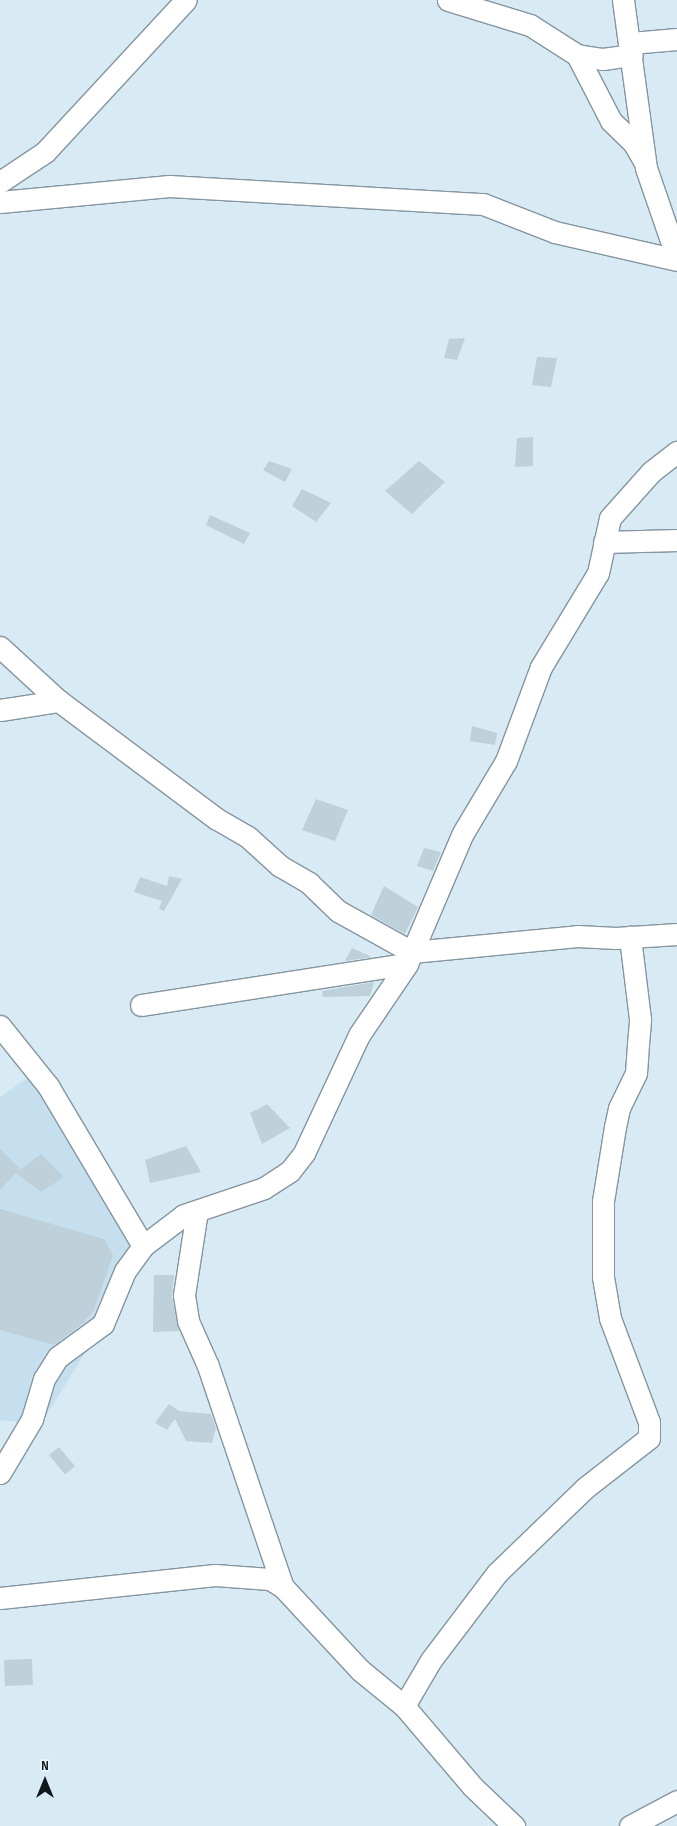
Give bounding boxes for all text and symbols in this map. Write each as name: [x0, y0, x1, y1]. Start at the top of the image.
north arrow: [20, 1756, 70, 1806]
text: N: [41, 1757, 49, 1774]

